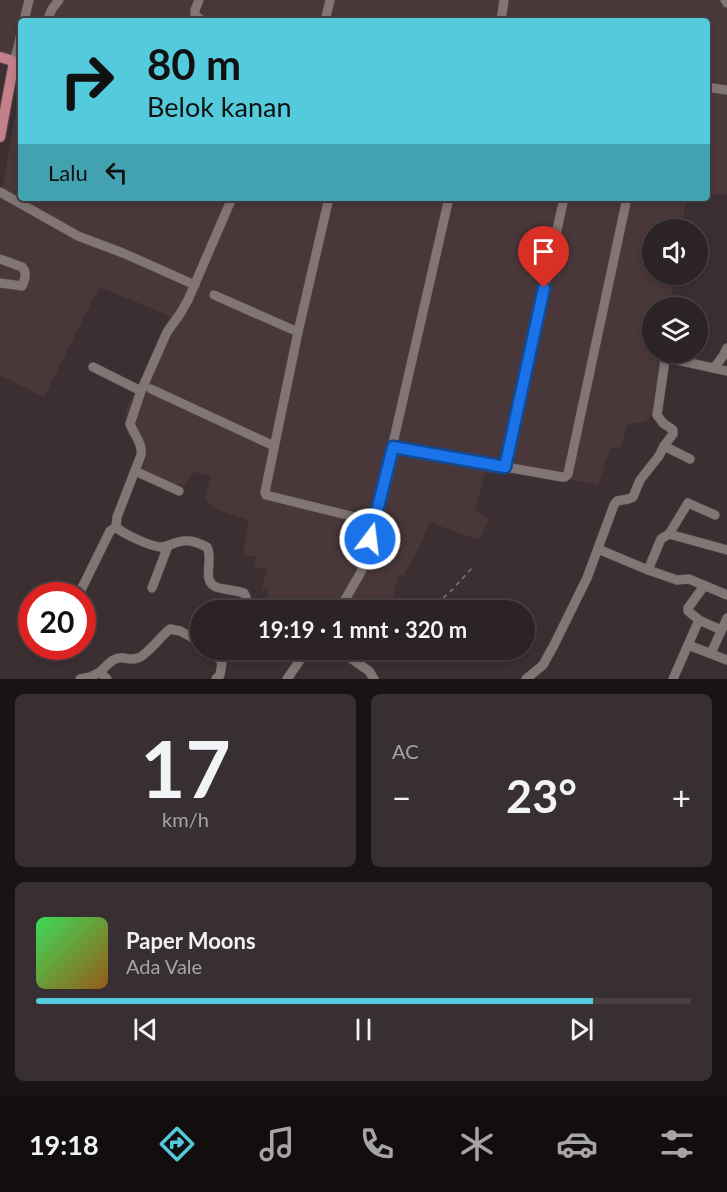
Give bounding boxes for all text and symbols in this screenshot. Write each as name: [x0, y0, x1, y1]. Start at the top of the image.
text: 80 m: [147, 39, 241, 89]
icon: right: [48, 42, 126, 120]
text: Belok kanan: [147, 90, 292, 123]
icon: left: [100, 156, 133, 189]
text: Lalu: [48, 159, 88, 186]
map controls: [642, 219, 708, 363]
button: sound: [642, 219, 708, 285]
pin: [518, 226, 569, 288]
icon: arrive: [527, 235, 560, 268]
button: layers: [642, 297, 708, 363]
position arrow: [338, 507, 402, 571]
speed limit sign: 20: [18, 582, 96, 660]
text: 19:19 · 1 mnt · 320 m: [258, 616, 467, 643]
text: 17: [140, 721, 231, 815]
text: AC: [392, 739, 419, 763]
text: 23°: [506, 769, 577, 823]
text: −: [392, 777, 411, 817]
text: +: [672, 777, 691, 817]
text: km/h: [162, 807, 209, 831]
text: Paper Moons: [126, 927, 256, 954]
text: Ada Vale: [126, 954, 202, 978]
icon: previous: [129, 1013, 162, 1046]
icon: pause: [347, 1013, 380, 1046]
icon: next: [565, 1013, 598, 1046]
icon: directions: [156, 1123, 198, 1165]
icon: music: [256, 1123, 298, 1165]
icon: phone: [356, 1123, 398, 1165]
icon: climate: [456, 1123, 498, 1165]
icon: car: [556, 1123, 598, 1165]
icon: filters: [656, 1123, 698, 1165]
text: 19:18: [29, 1128, 99, 1161]

